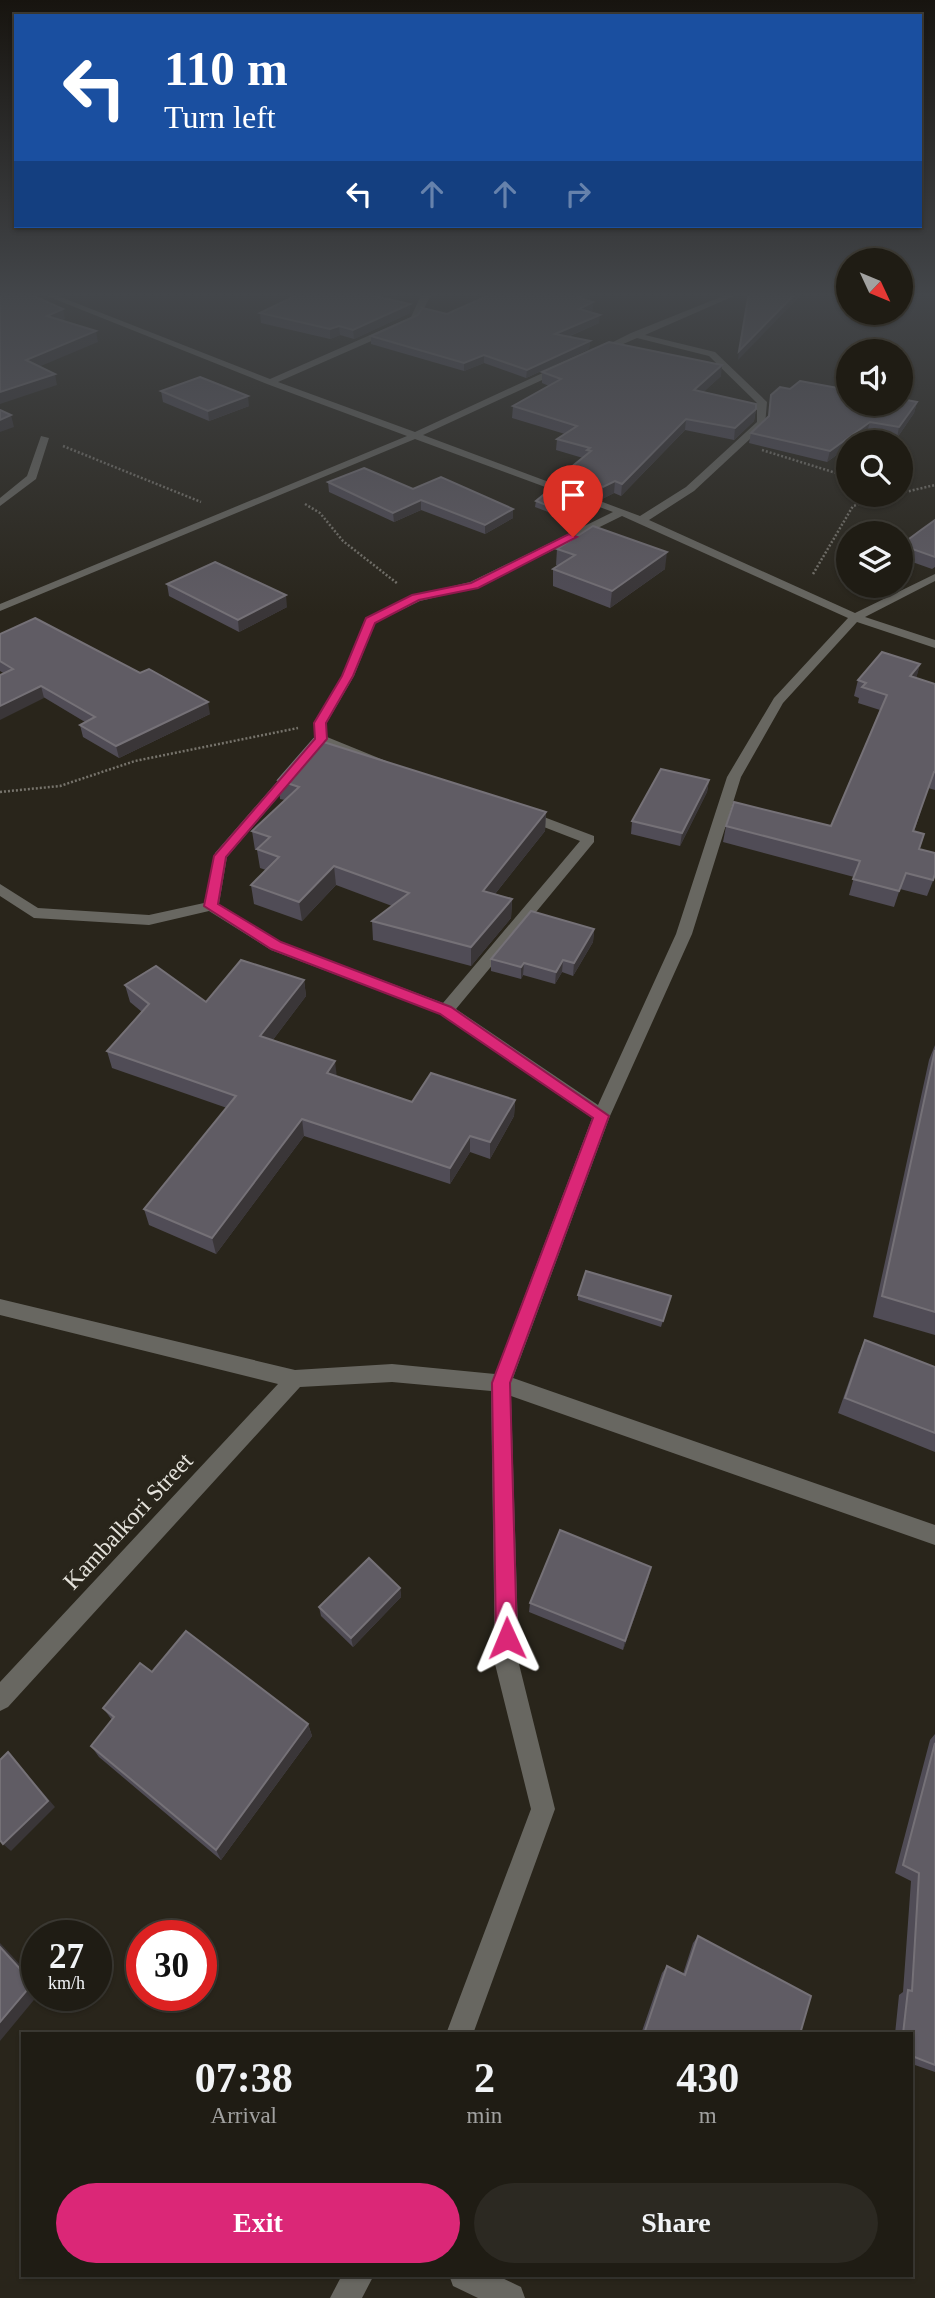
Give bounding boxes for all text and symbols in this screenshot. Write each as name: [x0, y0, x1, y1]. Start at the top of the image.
text: 110 m: [164, 41, 288, 96]
icon: left: [49, 42, 140, 133]
text: Turn left: [164, 99, 276, 135]
icon: left: [340, 175, 378, 213]
icon: ahead: [413, 175, 451, 213]
icon: ahead: [486, 175, 524, 213]
icon: right: [559, 175, 597, 213]
north arrow: [836, 248, 914, 326]
map controls: [836, 248, 913, 598]
button: sound: [836, 339, 913, 416]
button: search: [836, 430, 913, 507]
pin: [543, 465, 603, 537]
icon: arrive: [554, 476, 592, 514]
button: layers: [836, 521, 913, 598]
street label: Kambalkori Street: [58, 1447, 198, 1594]
position arrow: [470, 1601, 544, 1675]
speed limit sign: 30: [126, 1920, 217, 2011]
text: 27: [49, 1937, 84, 1976]
text: km/h: [48, 1973, 85, 1993]
text: 07:38: [195, 2055, 293, 2101]
text: 2: [474, 2055, 495, 2101]
text: 430: [676, 2055, 739, 2101]
text: Arrival: [211, 2103, 277, 2128]
text: min: [467, 2103, 502, 2128]
text: m: [699, 2103, 717, 2128]
button: Exit: [56, 2183, 460, 2263]
button: Share: [474, 2183, 878, 2263]

